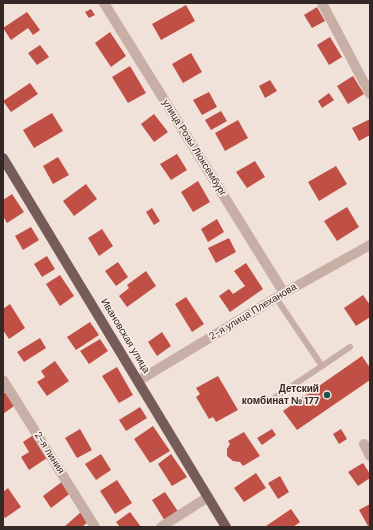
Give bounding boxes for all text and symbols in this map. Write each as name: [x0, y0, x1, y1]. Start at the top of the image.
street label: улица Розы Люксембург: [159, 97, 229, 199]
street label: 2-я улица Плеханова: [207, 281, 299, 343]
street label: Ивановская улица: [98, 296, 152, 376]
place label: Детский комбинат № 177: [242, 383, 319, 406]
marker: Детский комбинат № 177: [322, 390, 332, 400]
street label: 2-я линия: [31, 430, 67, 476]

